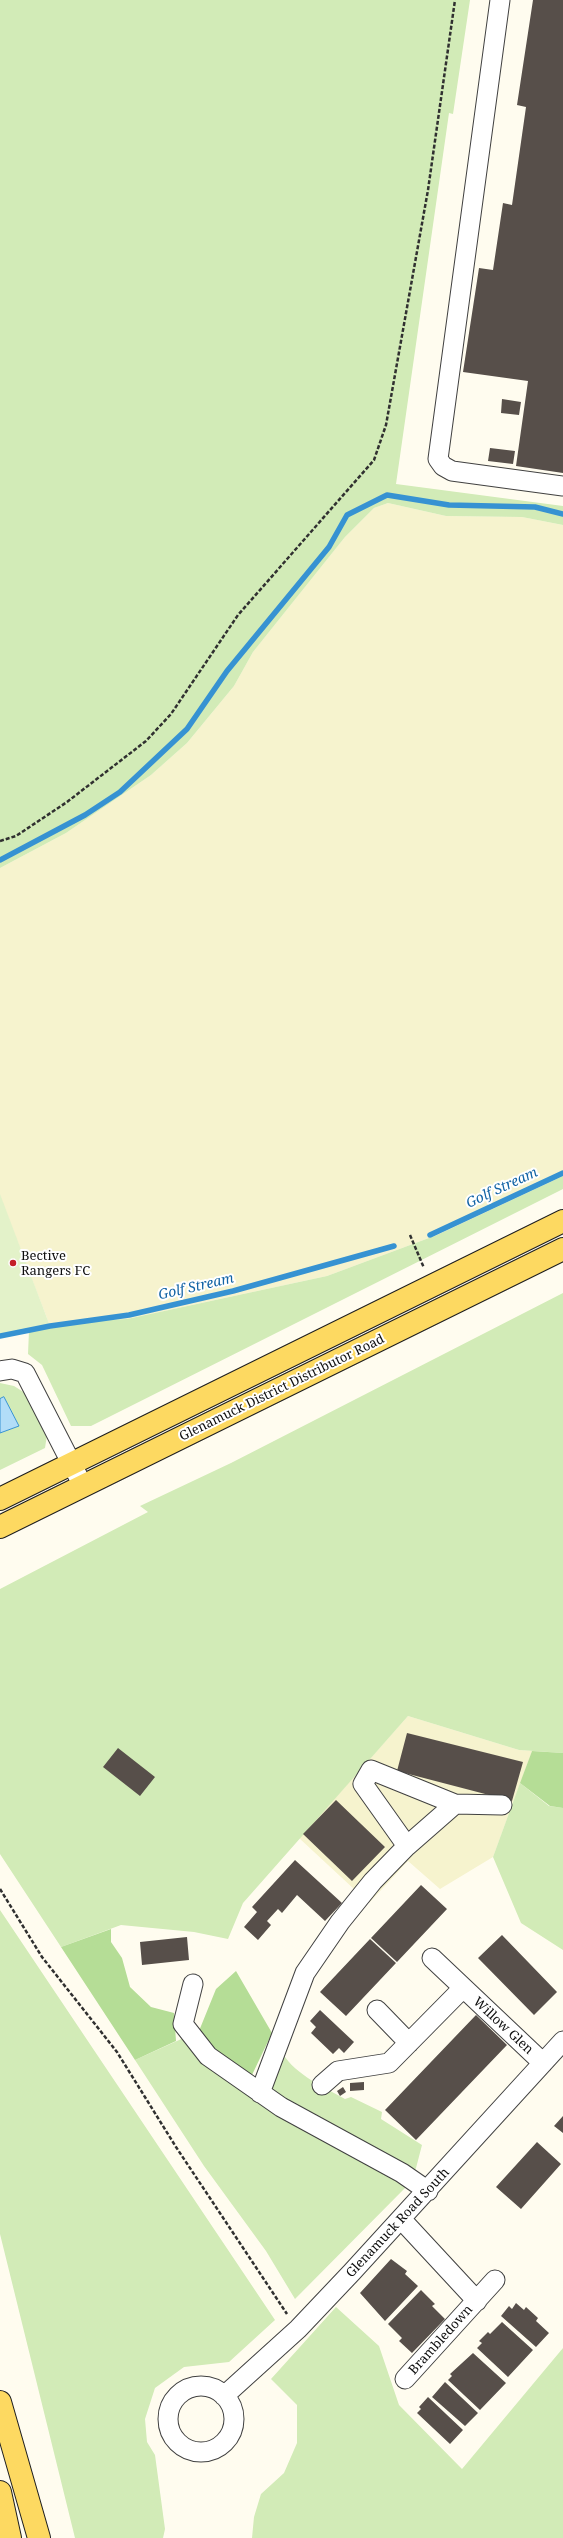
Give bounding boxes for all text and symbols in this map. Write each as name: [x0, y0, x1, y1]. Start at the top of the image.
water label: Golf Stream: [464, 1164, 540, 1212]
place label: Bective Rangers FC: [21, 1248, 90, 1279]
marker: Bective Rangers FC: [8, 1258, 18, 1268]
water label: Golf Stream: [157, 1270, 235, 1304]
street label: Glenamuck District Distributor Road: [177, 1331, 387, 1445]
street label: Willow Glen: [470, 1994, 536, 2058]
street label: Glenamuck Road South: [343, 2165, 453, 2281]
street label: Brambledown: [406, 2302, 476, 2378]

